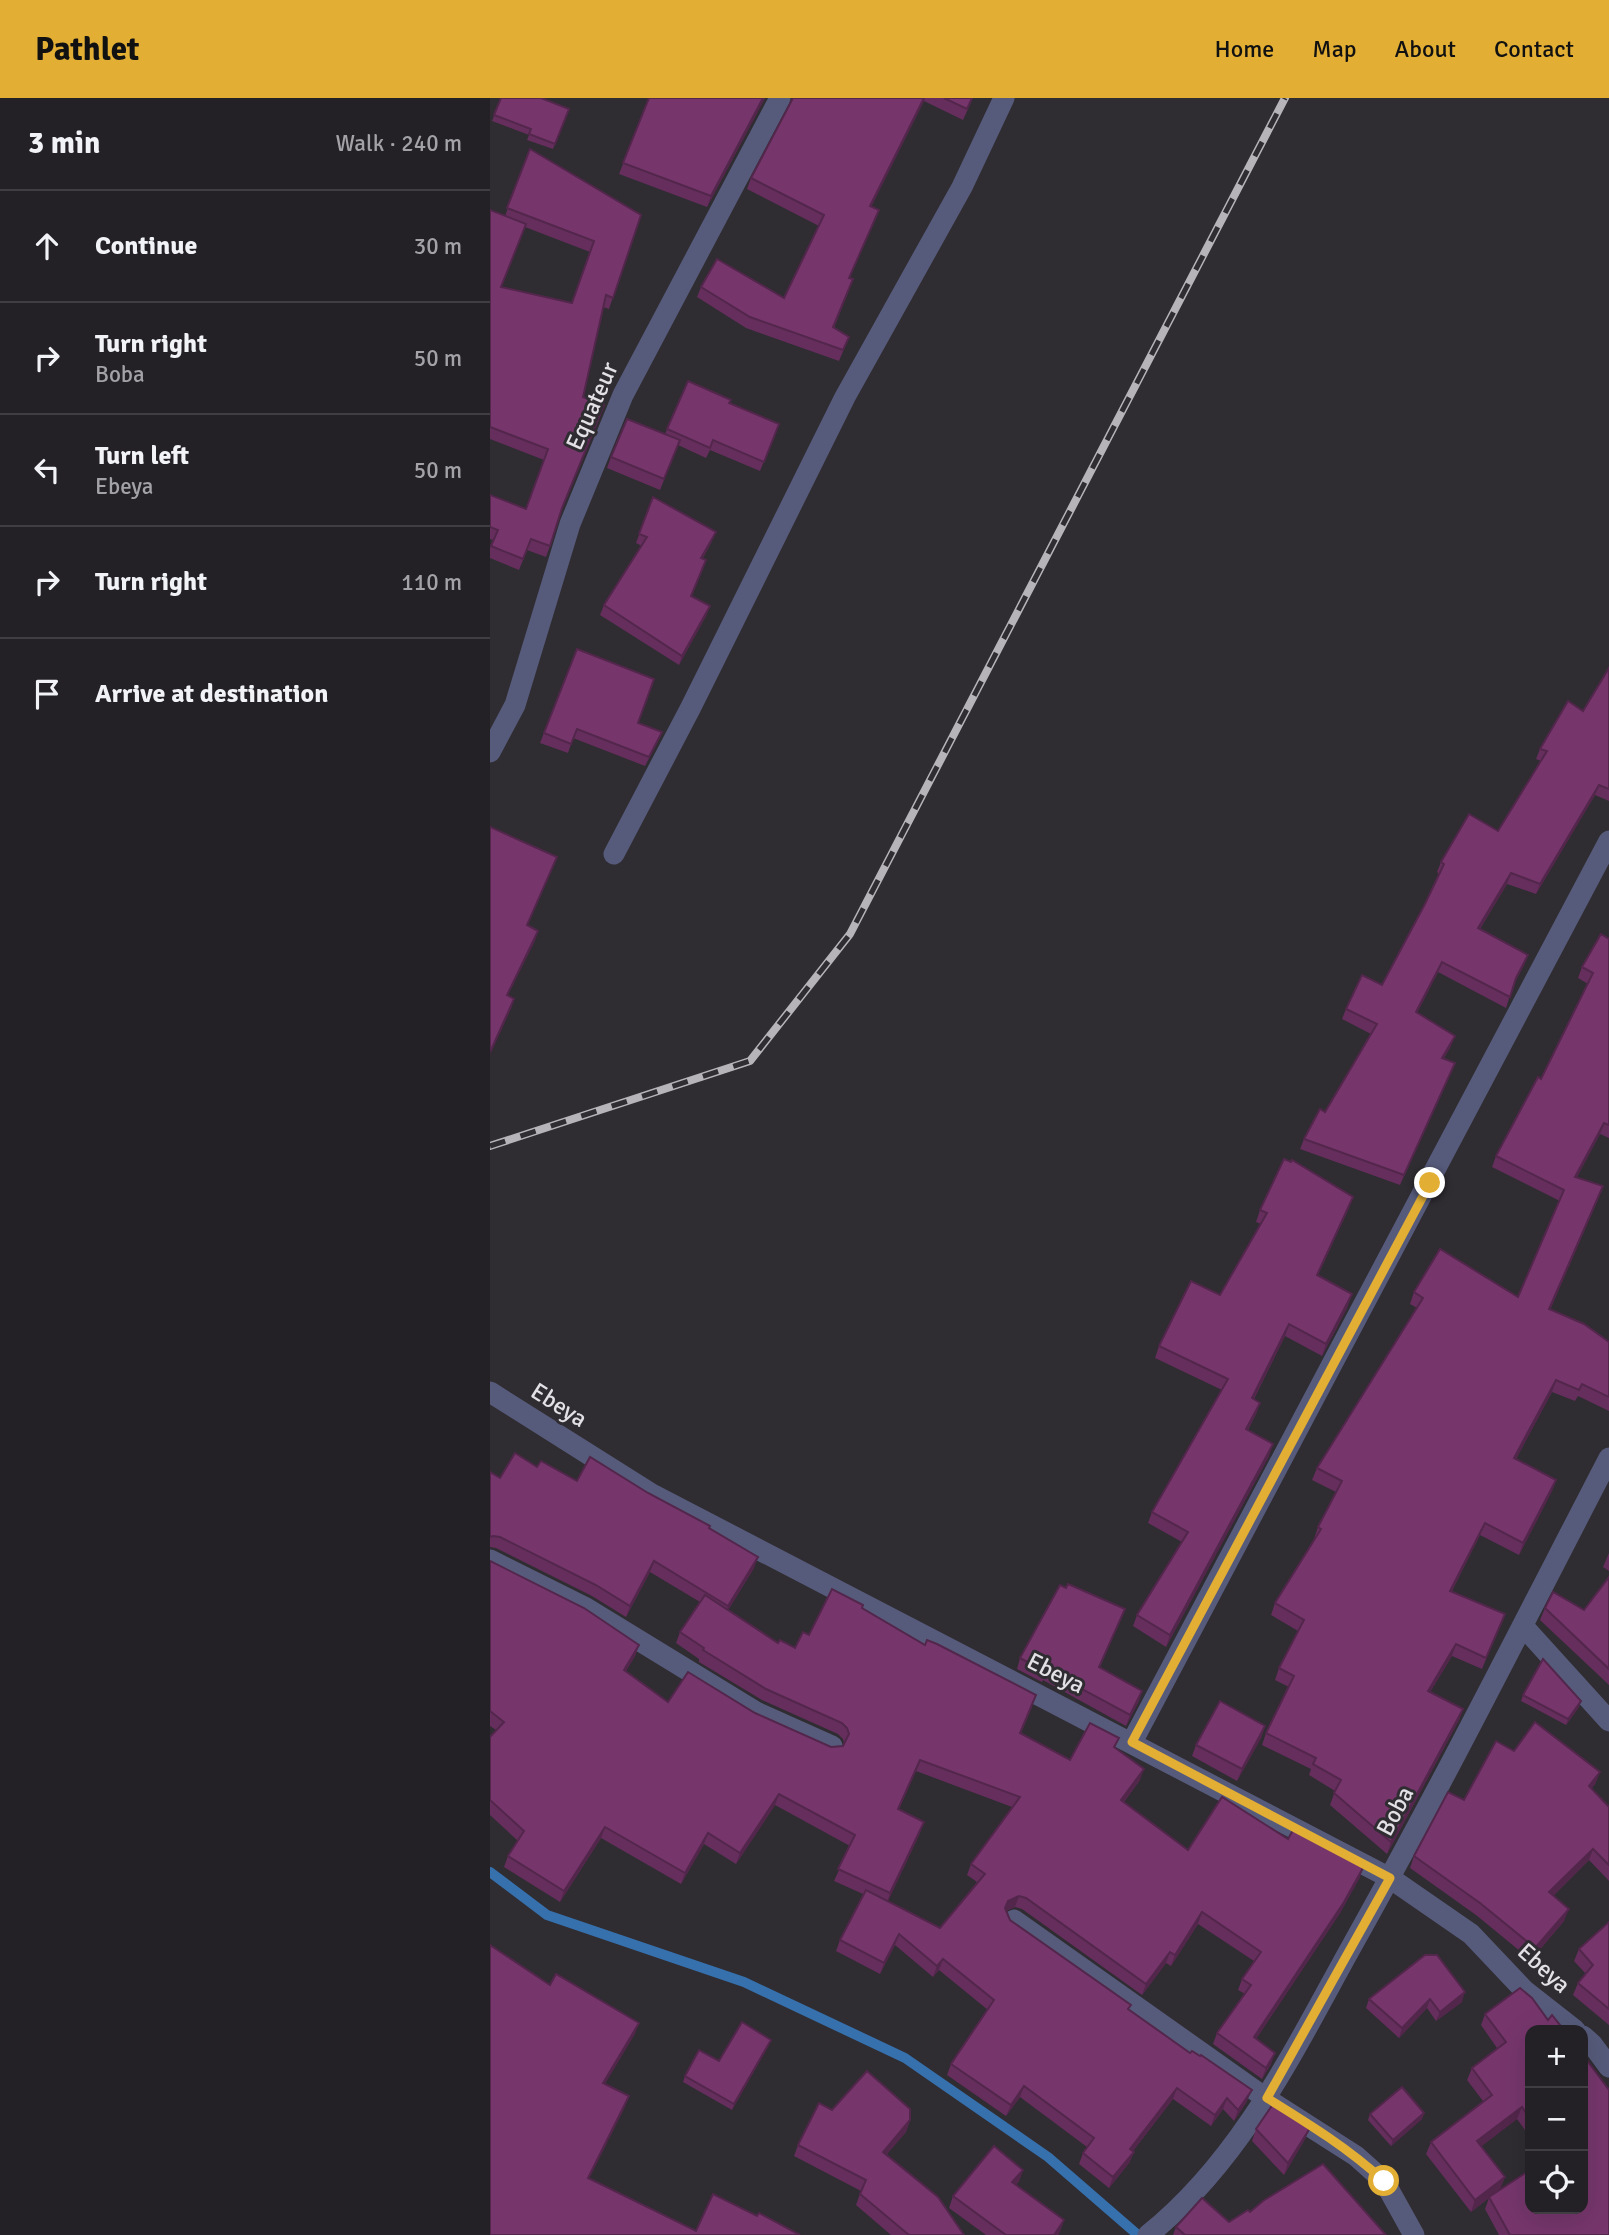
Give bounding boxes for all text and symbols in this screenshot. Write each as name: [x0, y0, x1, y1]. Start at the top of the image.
text: Pathlet: [35, 29, 139, 70]
text: Home: [1214, 34, 1274, 64]
text: Map: [1312, 34, 1357, 64]
text: About: [1395, 34, 1456, 64]
text: Contact: [1494, 34, 1574, 64]
text: 3 min: [28, 125, 100, 162]
text: Walk · 240 m: [336, 129, 462, 158]
icon: ahead: [28, 227, 66, 265]
text: Continue: [95, 230, 197, 262]
text: 30 m: [414, 232, 462, 261]
text: Turn right: [95, 328, 207, 360]
icon: right: [28, 339, 66, 377]
text: 50 m: [414, 344, 462, 373]
street label: Equateur: [559, 357, 625, 455]
text: Boba: [95, 360, 145, 389]
text: Turn left: [95, 440, 189, 472]
icon: left: [28, 451, 66, 489]
text: 50 m: [414, 456, 462, 485]
text: Ebeya: [95, 472, 154, 501]
icon: right: [28, 563, 66, 601]
text: Turn right: [95, 566, 207, 598]
text: 110 m: [401, 568, 462, 597]
icon: arrive: [28, 675, 66, 713]
text: Arrive at destination: [95, 678, 328, 710]
route end: [1414, 1167, 1445, 1198]
street label: Ebeya: [525, 1376, 593, 1434]
street label: Ebeya: [1022, 1646, 1090, 1700]
street label: Boba: [1370, 1781, 1420, 1841]
street label: Ebeya: [1511, 1936, 1577, 2000]
map controls: [1525, 2025, 1588, 2214]
button: +: [1525, 2025, 1588, 2088]
button: −: [1525, 2088, 1588, 2151]
button: locate: [1525, 2151, 1588, 2214]
route start: [1368, 2165, 1399, 2196]

